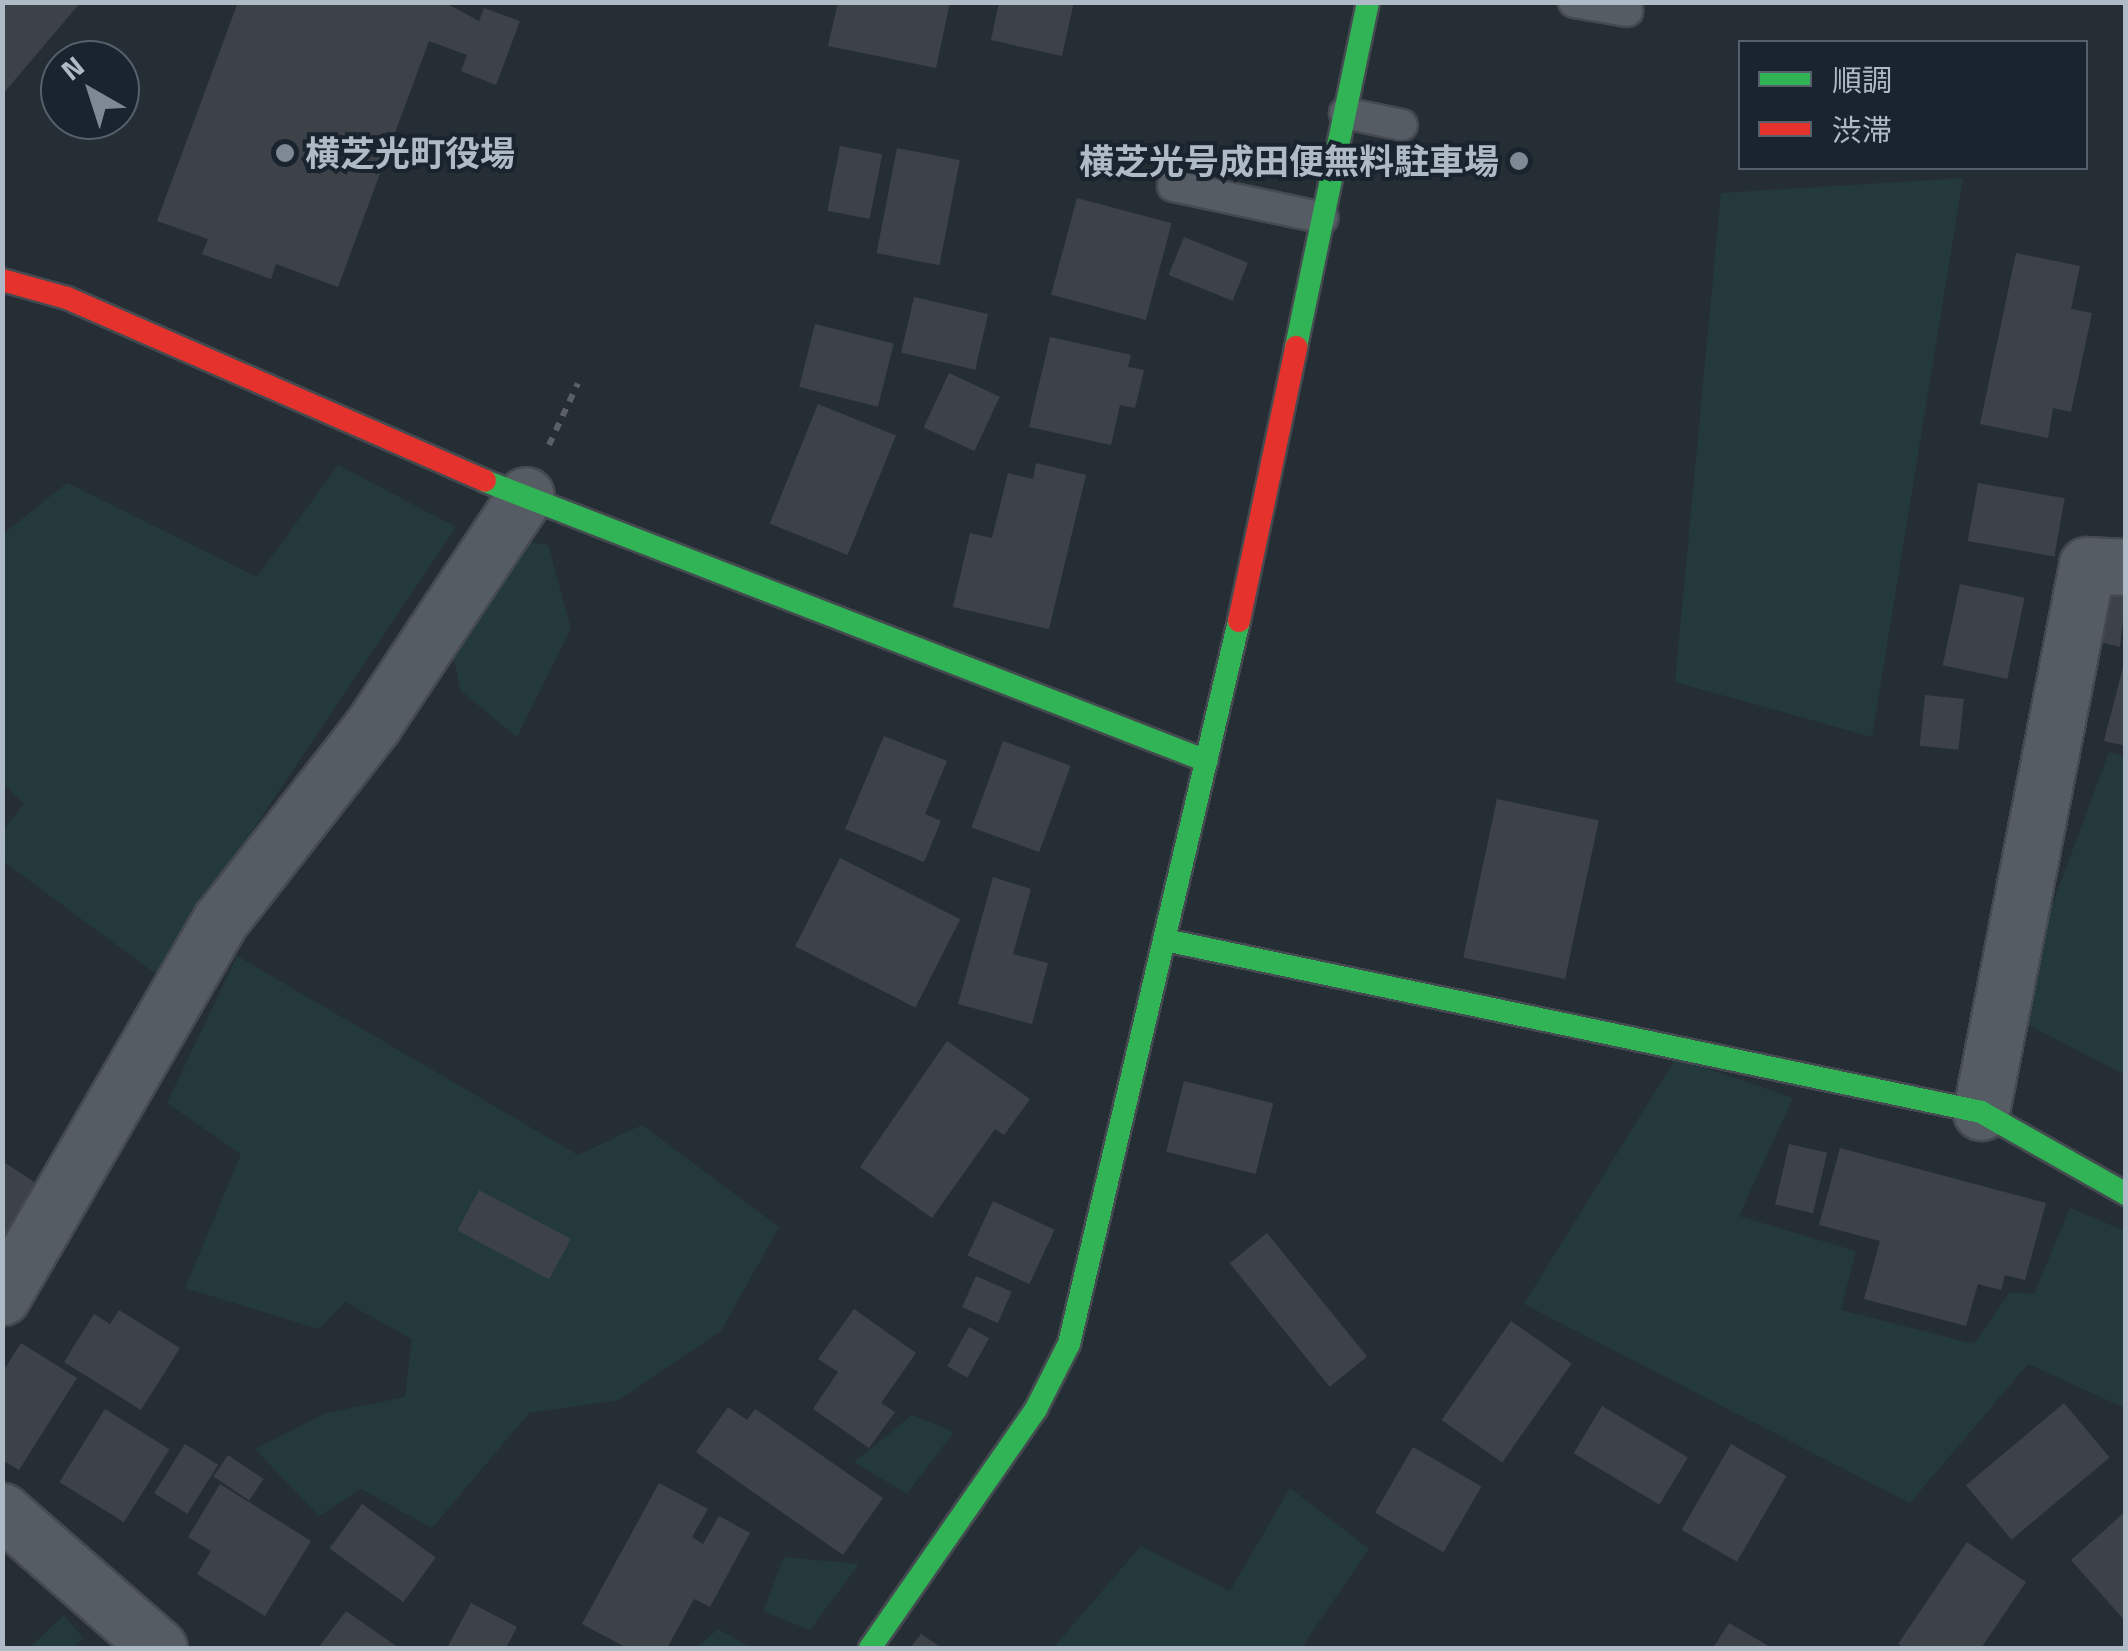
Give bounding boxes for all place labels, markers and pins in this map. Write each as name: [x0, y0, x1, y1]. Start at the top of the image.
place label: 横芝光町役場: [305, 132, 515, 174]
place label: 横芝光号成田便無料駐車場: [1079, 140, 1499, 182]
marker: 横芝光町役場: [274, 142, 296, 164]
marker: 横芝光号成田便無料駐車場: [1508, 150, 1530, 172]

